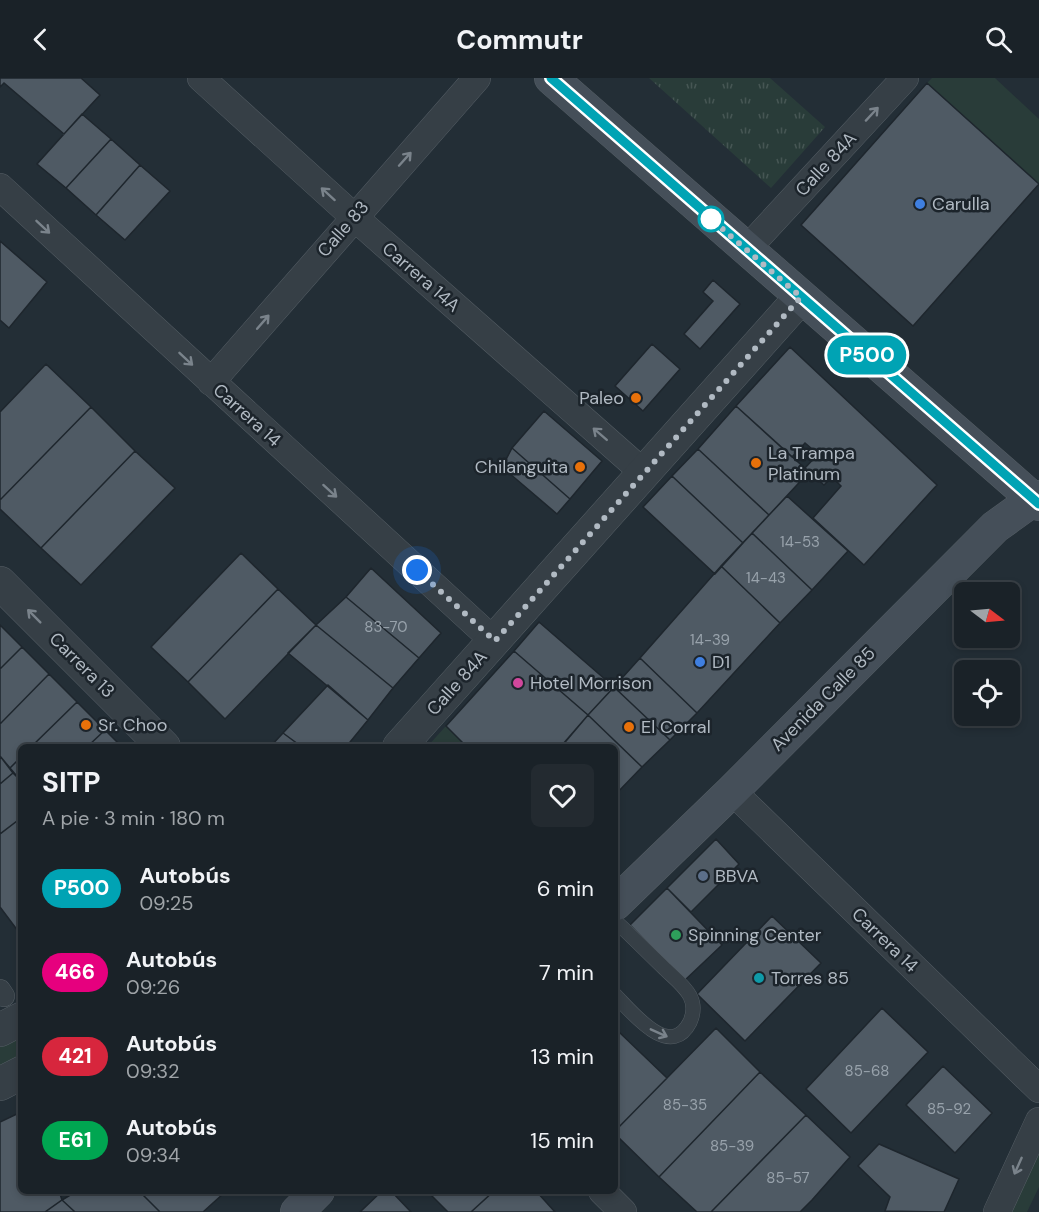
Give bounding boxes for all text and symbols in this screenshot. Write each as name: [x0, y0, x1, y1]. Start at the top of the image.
text: Commutr: [456, 22, 583, 57]
icon: back: [24, 23, 57, 56]
icon: search: [982, 23, 1015, 56]
one-way arrow: [865, 107, 879, 122]
street label: Calle 84A: [790, 127, 862, 201]
one-way arrow: [398, 152, 412, 167]
one-way arrow: [321, 187, 336, 201]
place label: Carulla: [932, 192, 990, 216]
street label: Calle 83: [312, 196, 374, 262]
marker: Carulla: [913, 197, 927, 211]
unlabelled marker: [698, 206, 724, 232]
one-way arrow: [35, 220, 50, 234]
street label: Carrera 14A: [377, 237, 465, 317]
one-way arrow: [256, 315, 270, 330]
line badge: P500: [825, 336, 909, 374]
text: P500: [839, 341, 895, 369]
one-way arrow: [178, 352, 193, 366]
street label: Carrera 14: [208, 378, 286, 452]
place label: Paleo: [579, 386, 624, 410]
marker: Paleo: [629, 391, 643, 405]
one-way arrow: [593, 427, 608, 441]
place label: La Trampa Platinum: [768, 441, 855, 486]
place label: Chilanguita: [475, 455, 568, 479]
marker: La Trampa Platinum: [749, 456, 763, 470]
marker: Chilanguita: [573, 460, 587, 474]
one-way arrow: [322, 484, 337, 498]
house number: 14-53: [780, 532, 820, 552]
your location: [402, 555, 432, 585]
house number: 14-43: [746, 568, 786, 588]
north arrow: [954, 582, 1020, 648]
map controls: [954, 582, 1020, 726]
one-way arrow: [26, 609, 41, 624]
house number: 83-70: [364, 617, 408, 637]
street label: Carrera 13: [44, 627, 120, 703]
house number: 14-39: [690, 630, 730, 650]
street label: Avenida Calle 85: [766, 642, 880, 756]
street label: Calle 84A: [421, 645, 493, 721]
place label: D1: [712, 650, 730, 674]
marker: D1: [693, 655, 707, 669]
button: locate: [954, 660, 1020, 726]
place label: Hotel Morrison: [530, 671, 652, 695]
marker: Hotel Morrison: [511, 676, 525, 690]
place label: Sr. Choo: [98, 713, 167, 737]
place label: El Corral: [641, 715, 711, 739]
marker: Sr. Choo: [79, 718, 93, 732]
marker: El Corral: [622, 720, 636, 734]
text: SITP: [42, 764, 100, 801]
button: heart: [531, 764, 594, 827]
text: A pie · 3 min · 180 m: [42, 805, 225, 831]
text: Autobús: [139, 861, 231, 890]
place label: BBVA: [715, 864, 759, 888]
marker: BBVA: [696, 869, 710, 883]
text: P500: [54, 874, 109, 902]
text: 6 min: [537, 874, 594, 903]
text: 09:25: [139, 890, 193, 916]
street label: Carrera 14: [847, 902, 923, 978]
place label: Spinning Center: [688, 923, 822, 947]
marker: Spinning Center: [669, 928, 683, 942]
text: Autobús: [126, 945, 217, 974]
text: 466: [55, 958, 95, 986]
text: 7 min: [539, 958, 594, 987]
place label: Torres 85: [771, 966, 849, 990]
marker: Torres 85: [752, 971, 766, 985]
text: 09:26: [126, 974, 180, 1000]
one-way arrow: [650, 1028, 668, 1039]
text: Autobús: [126, 1029, 217, 1058]
text: 421: [58, 1042, 92, 1070]
text: 13 min: [531, 1042, 594, 1071]
text: 09:32: [126, 1058, 180, 1084]
house number: 85-68: [845, 1061, 889, 1081]
house number: 85-35: [663, 1095, 707, 1115]
house number: 85-92: [927, 1099, 971, 1119]
text: Autobús: [126, 1113, 217, 1142]
text: E61: [58, 1126, 92, 1154]
text: 15 min: [530, 1126, 594, 1155]
house number: 85-39: [710, 1136, 754, 1156]
text: 09:34: [126, 1142, 180, 1168]
one-way arrow: [1011, 1157, 1023, 1175]
house number: 85-57: [766, 1168, 810, 1188]

